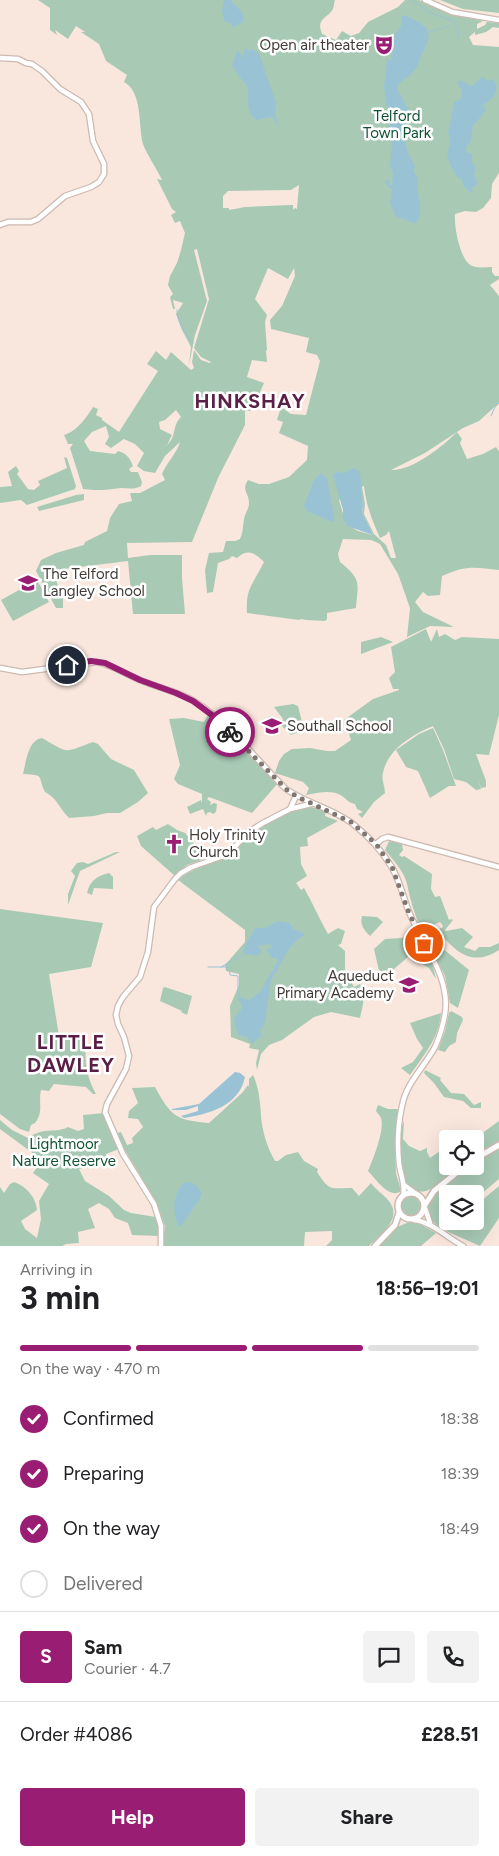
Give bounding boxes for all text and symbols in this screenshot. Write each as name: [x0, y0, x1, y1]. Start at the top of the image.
theatre icon: Open air theater: [373, 34, 395, 56]
place label: Open air theater: [260, 36, 369, 54]
park label: Telford Town Park: [363, 107, 432, 142]
district label: HINKSHAY: [194, 389, 306, 413]
place label: The Telford Langley School: [43, 565, 145, 600]
school or university icon: The Telford Langley School: [17, 572, 39, 594]
pin: [46, 644, 88, 686]
icon: home: [53, 651, 81, 679]
courier: [205, 707, 255, 757]
school or university icon: Southall School: [261, 715, 283, 737]
place label: Southall School: [287, 717, 392, 735]
icon: bike: [216, 718, 244, 746]
place label: Holy Trinity Church: [189, 826, 266, 861]
church icon: Holy Trinity Church: [163, 833, 185, 855]
pin: [403, 922, 445, 964]
icon: bag: [410, 929, 438, 957]
place label: Aqueduct Primary Academy: [276, 967, 394, 1002]
school or university icon: Aqueduct Primary Academy: [398, 974, 420, 996]
district label: LITTLE DAWLEY: [27, 1030, 115, 1077]
map controls: [439, 1130, 484, 1230]
button: locate: [439, 1130, 484, 1175]
park label: Lightmoor Nature Reserve: [12, 1135, 116, 1170]
button: layers: [439, 1185, 484, 1230]
text: Arriving in: [20, 1260, 92, 1279]
text: 18:56–19:01: [376, 1277, 479, 1300]
text: 3 min: [20, 1279, 100, 1317]
text: On the way · 470 m: [20, 1359, 160, 1378]
icon: check: [20, 1405, 48, 1433]
text: Confirmed: [63, 1407, 154, 1430]
text: 18:38: [440, 1409, 479, 1428]
icon: check: [20, 1460, 48, 1488]
text: Preparing: [63, 1462, 144, 1485]
text: 18:39: [441, 1464, 479, 1483]
icon: check: [20, 1515, 48, 1543]
text: On the way: [63, 1517, 160, 1540]
text: 18:49: [440, 1519, 479, 1538]
text: Delivered: [63, 1572, 143, 1595]
button: chat: [363, 1631, 415, 1683]
button: phone: [427, 1631, 479, 1683]
text: Sam: [84, 1636, 122, 1659]
text: S: [40, 1645, 52, 1668]
text: Courier · 4.7: [84, 1659, 171, 1678]
text: Order #4086: [20, 1723, 132, 1746]
text: £28.51: [421, 1723, 479, 1746]
button: Help: [20, 1788, 245, 1846]
button: Share: [255, 1788, 479, 1846]

